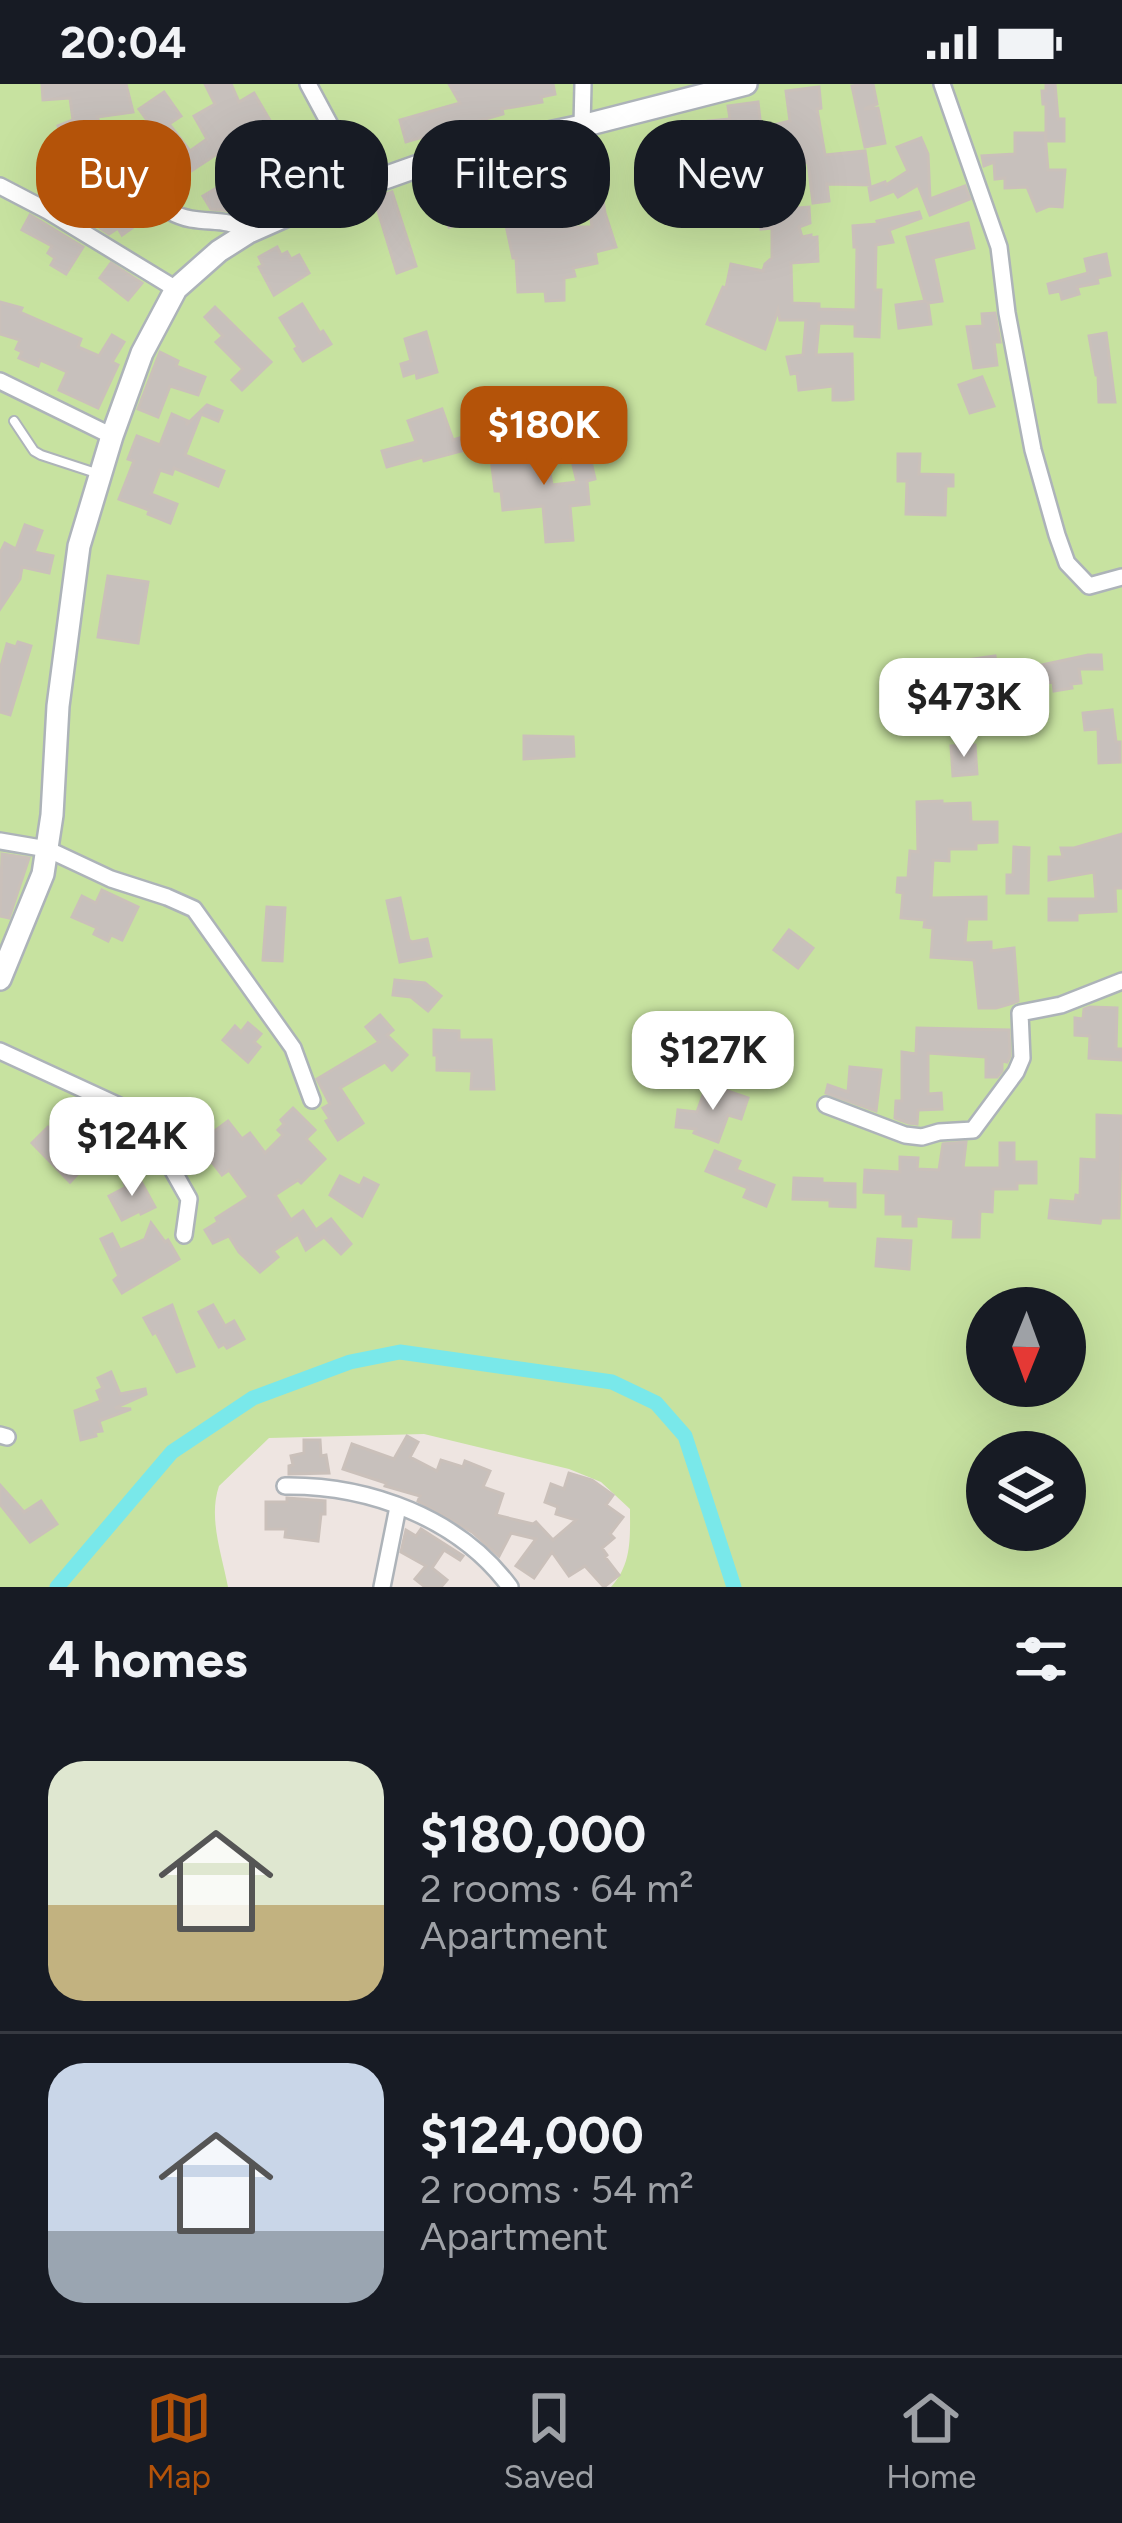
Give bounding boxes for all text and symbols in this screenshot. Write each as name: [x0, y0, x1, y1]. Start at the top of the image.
text: 20:04: [60, 15, 186, 69]
chip: Buy: [36, 120, 191, 228]
chip: Rent: [215, 120, 388, 228]
chip: Filters: [412, 120, 610, 228]
chip: New: [634, 120, 806, 228]
pin: $180K: [460, 386, 628, 488]
text: $180K: [487, 401, 601, 448]
pin: $473K: [880, 658, 1048, 760]
text: $473K: [906, 673, 1022, 720]
pin: $127K: [629, 1011, 797, 1113]
text: $127K: [659, 1026, 767, 1073]
pin: $124K: [48, 1097, 216, 1199]
text: $124K: [76, 1112, 188, 1159]
north arrow: [966, 1287, 1086, 1407]
map controls: [966, 1287, 1086, 1551]
button: layers: [966, 1431, 1086, 1551]
icon: filters: [1008, 1626, 1074, 1692]
text: 4 homes: [48, 1629, 248, 1690]
text: $180,000: [420, 1804, 646, 1865]
icon: home: [144, 1809, 288, 1953]
text: 2 rooms · 64 m²: [420, 1865, 694, 1912]
text: Apartment: [420, 1912, 608, 1959]
text: $124,000: [420, 2105, 644, 2166]
icon: home: [144, 2111, 288, 2255]
text: 2 rooms · 54 m²: [420, 2166, 694, 2213]
text: Apartment: [420, 2213, 608, 2260]
tab: Map: [146, 2385, 212, 2496]
tab: Saved: [503, 2385, 594, 2496]
tab: Home: [886, 2385, 976, 2496]

